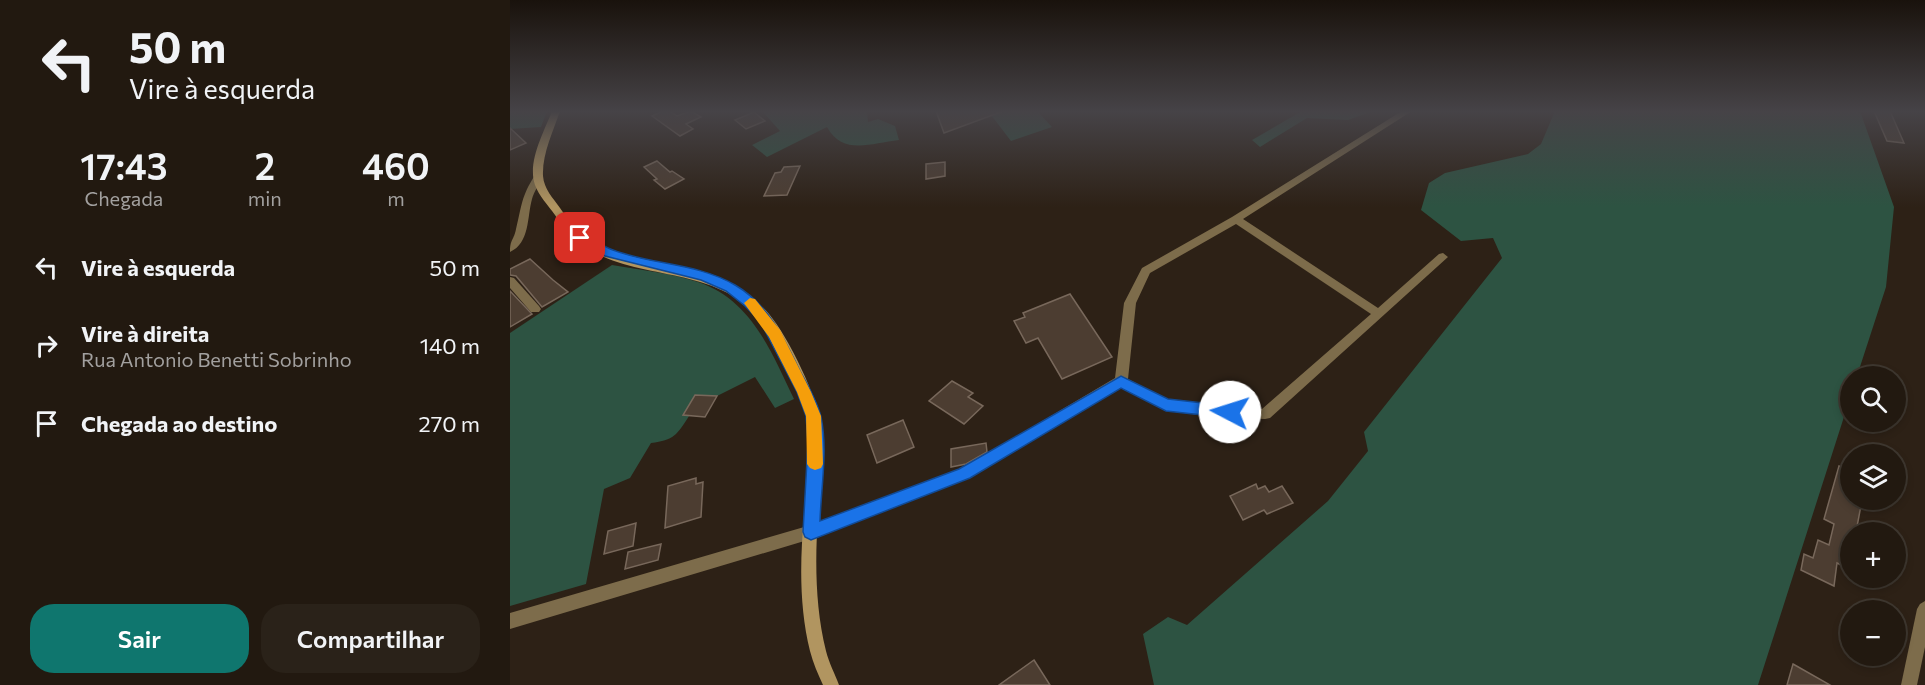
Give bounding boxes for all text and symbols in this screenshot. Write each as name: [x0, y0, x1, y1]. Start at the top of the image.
text: 50 m: [129, 20, 226, 72]
icon: left: [30, 24, 108, 102]
text: Vire à esquerda: [129, 72, 315, 105]
text: 17:43: [80, 143, 168, 187]
text: 2: [255, 143, 275, 187]
text: 460: [362, 143, 430, 187]
text: Chegada: [84, 186, 163, 210]
text: min: [248, 186, 282, 210]
text: m: [387, 186, 405, 210]
pin: [554, 212, 605, 263]
icon: arrive: [563, 221, 596, 254]
icon: left: [30, 251, 63, 284]
text: Vire à esquerda: [81, 254, 235, 281]
text: 50 m: [430, 254, 480, 281]
text: Vire à direita: [81, 320, 209, 347]
icon: right: [30, 329, 63, 362]
text: 140 m: [420, 332, 480, 359]
text: Rua Antonio Benetti Sobrinho: [81, 347, 352, 371]
map controls: [1840, 366, 1906, 666]
button: search: [1840, 366, 1906, 432]
position arrow: [1198, 380, 1262, 444]
icon: arrive: [30, 407, 63, 440]
text: Chegada ao destino: [81, 410, 277, 437]
text: 270 m: [419, 410, 480, 437]
button: layers: [1840, 444, 1906, 510]
button: +: [1840, 522, 1906, 588]
button: −: [1840, 600, 1906, 666]
button: Sair: [30, 604, 249, 673]
button: Compartilhar: [261, 604, 480, 673]

